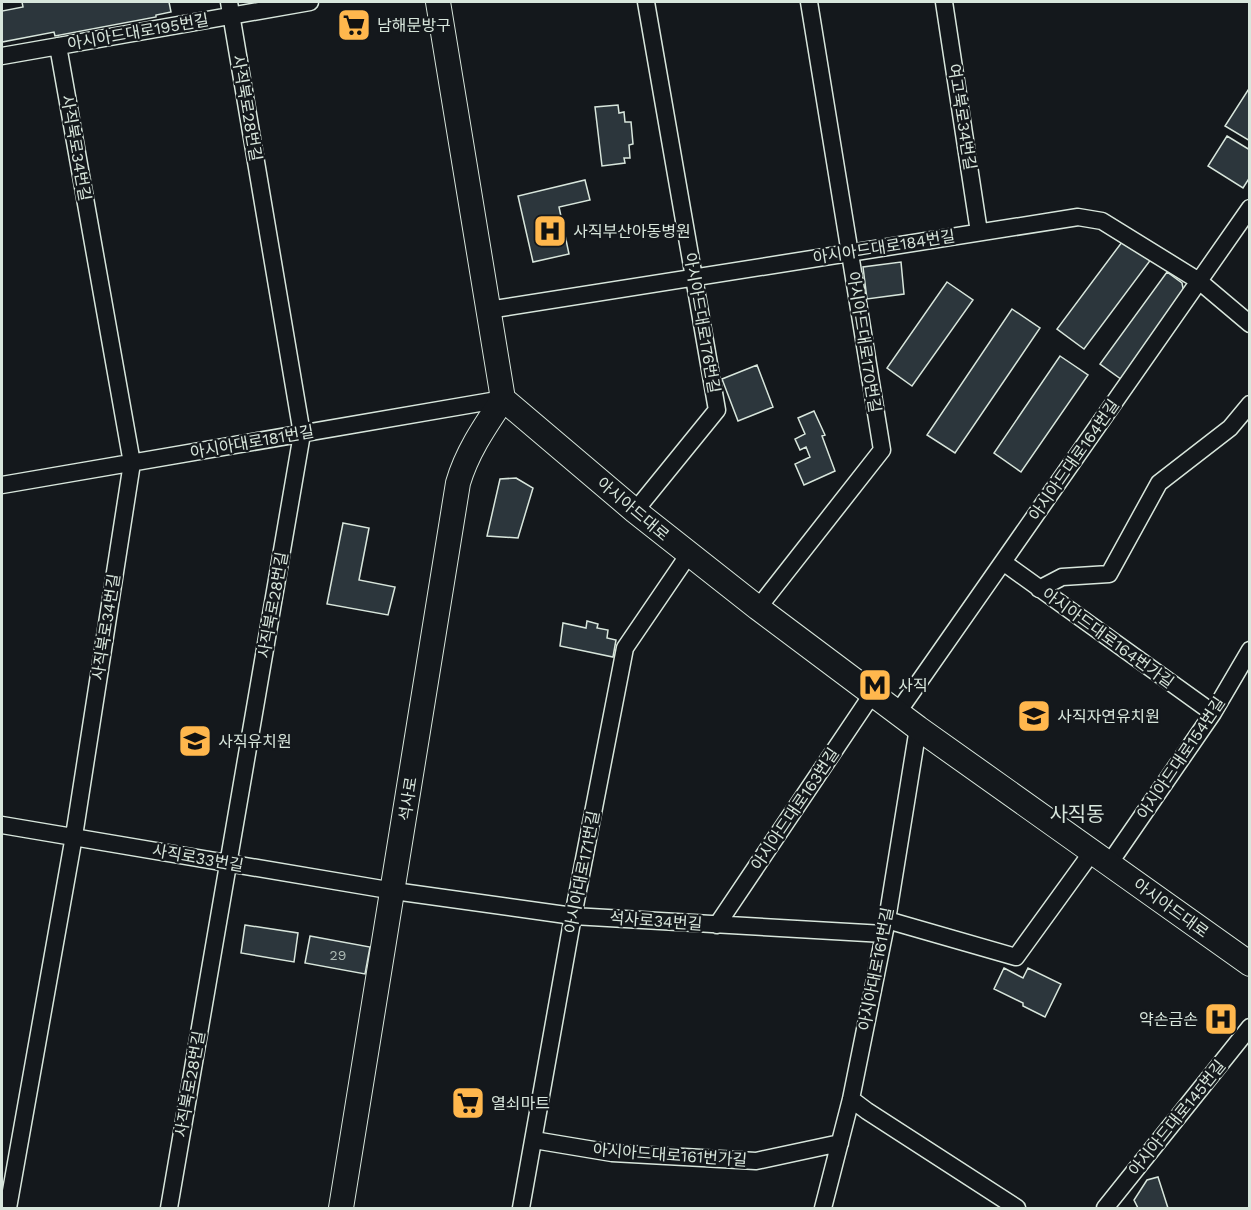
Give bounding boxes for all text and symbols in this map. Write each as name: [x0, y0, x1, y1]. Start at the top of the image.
supermarket icon: 남해문방구: [336, 7, 372, 43]
street label: 아시아드대로195번길: [66, 10, 210, 54]
place label: 남해문방구: [377, 16, 451, 35]
street label: 사직북로28번길: [228, 53, 266, 163]
street label: 여고북로34번길: [944, 62, 980, 172]
street label: 사직북로34번길: [57, 93, 95, 203]
hospital icon: 사직부산아동병원: [532, 213, 568, 249]
place label: 사직부산아동병원: [573, 222, 691, 241]
street label: 아시아드대로184번길: [812, 226, 956, 268]
street label: 아시아드대로176번길: [680, 251, 724, 395]
street label: 아시아드대로170번길: [843, 270, 885, 414]
street label: 아시아드대로164번길: [1025, 396, 1123, 524]
street label: 아시아대로181번길: [189, 422, 315, 462]
street label: 아시아드대로: [593, 473, 673, 545]
street label: 사직북로28번길: [254, 550, 292, 660]
street label: 사직북로34번길: [88, 572, 124, 682]
street label: 아시아드대로164번가길: [1038, 584, 1178, 692]
metro station icon: 사직: [857, 667, 893, 703]
place label: 사직: [898, 676, 927, 695]
street label: 아시아드대로154번길: [1133, 693, 1229, 823]
school or university icon: 사직자연유치원: [1016, 698, 1052, 734]
place label: 사직자연유치원: [1057, 707, 1160, 726]
school or university icon: 사직유치원: [177, 723, 213, 759]
place label: 사직유치원: [218, 732, 292, 751]
street label: 아시아드대로163번길: [747, 744, 843, 874]
street label: 석사로: [395, 775, 421, 822]
district label: 사직동: [1049, 802, 1105, 826]
street label: 아시아대로171번길: [561, 809, 603, 935]
street label: 사직로33번길: [151, 841, 245, 875]
street label: 아시아드대로: [1130, 874, 1213, 942]
street label: 아시아대로161번길: [855, 906, 897, 1032]
street label: 석사로34번길: [609, 908, 703, 934]
house number: 29: [330, 947, 346, 963]
hospital icon: 약손금손: [1203, 1001, 1239, 1037]
place label: 약손금손: [1139, 1010, 1198, 1029]
street label: 사직북로28번길: [171, 1029, 209, 1139]
street label: 아시아드대로145번길: [1125, 1056, 1229, 1180]
supermarket icon: 열쇠마트: [450, 1085, 486, 1121]
place label: 열쇠마트: [491, 1094, 550, 1113]
street label: 아시아드대로161번가길: [592, 1140, 748, 1170]

